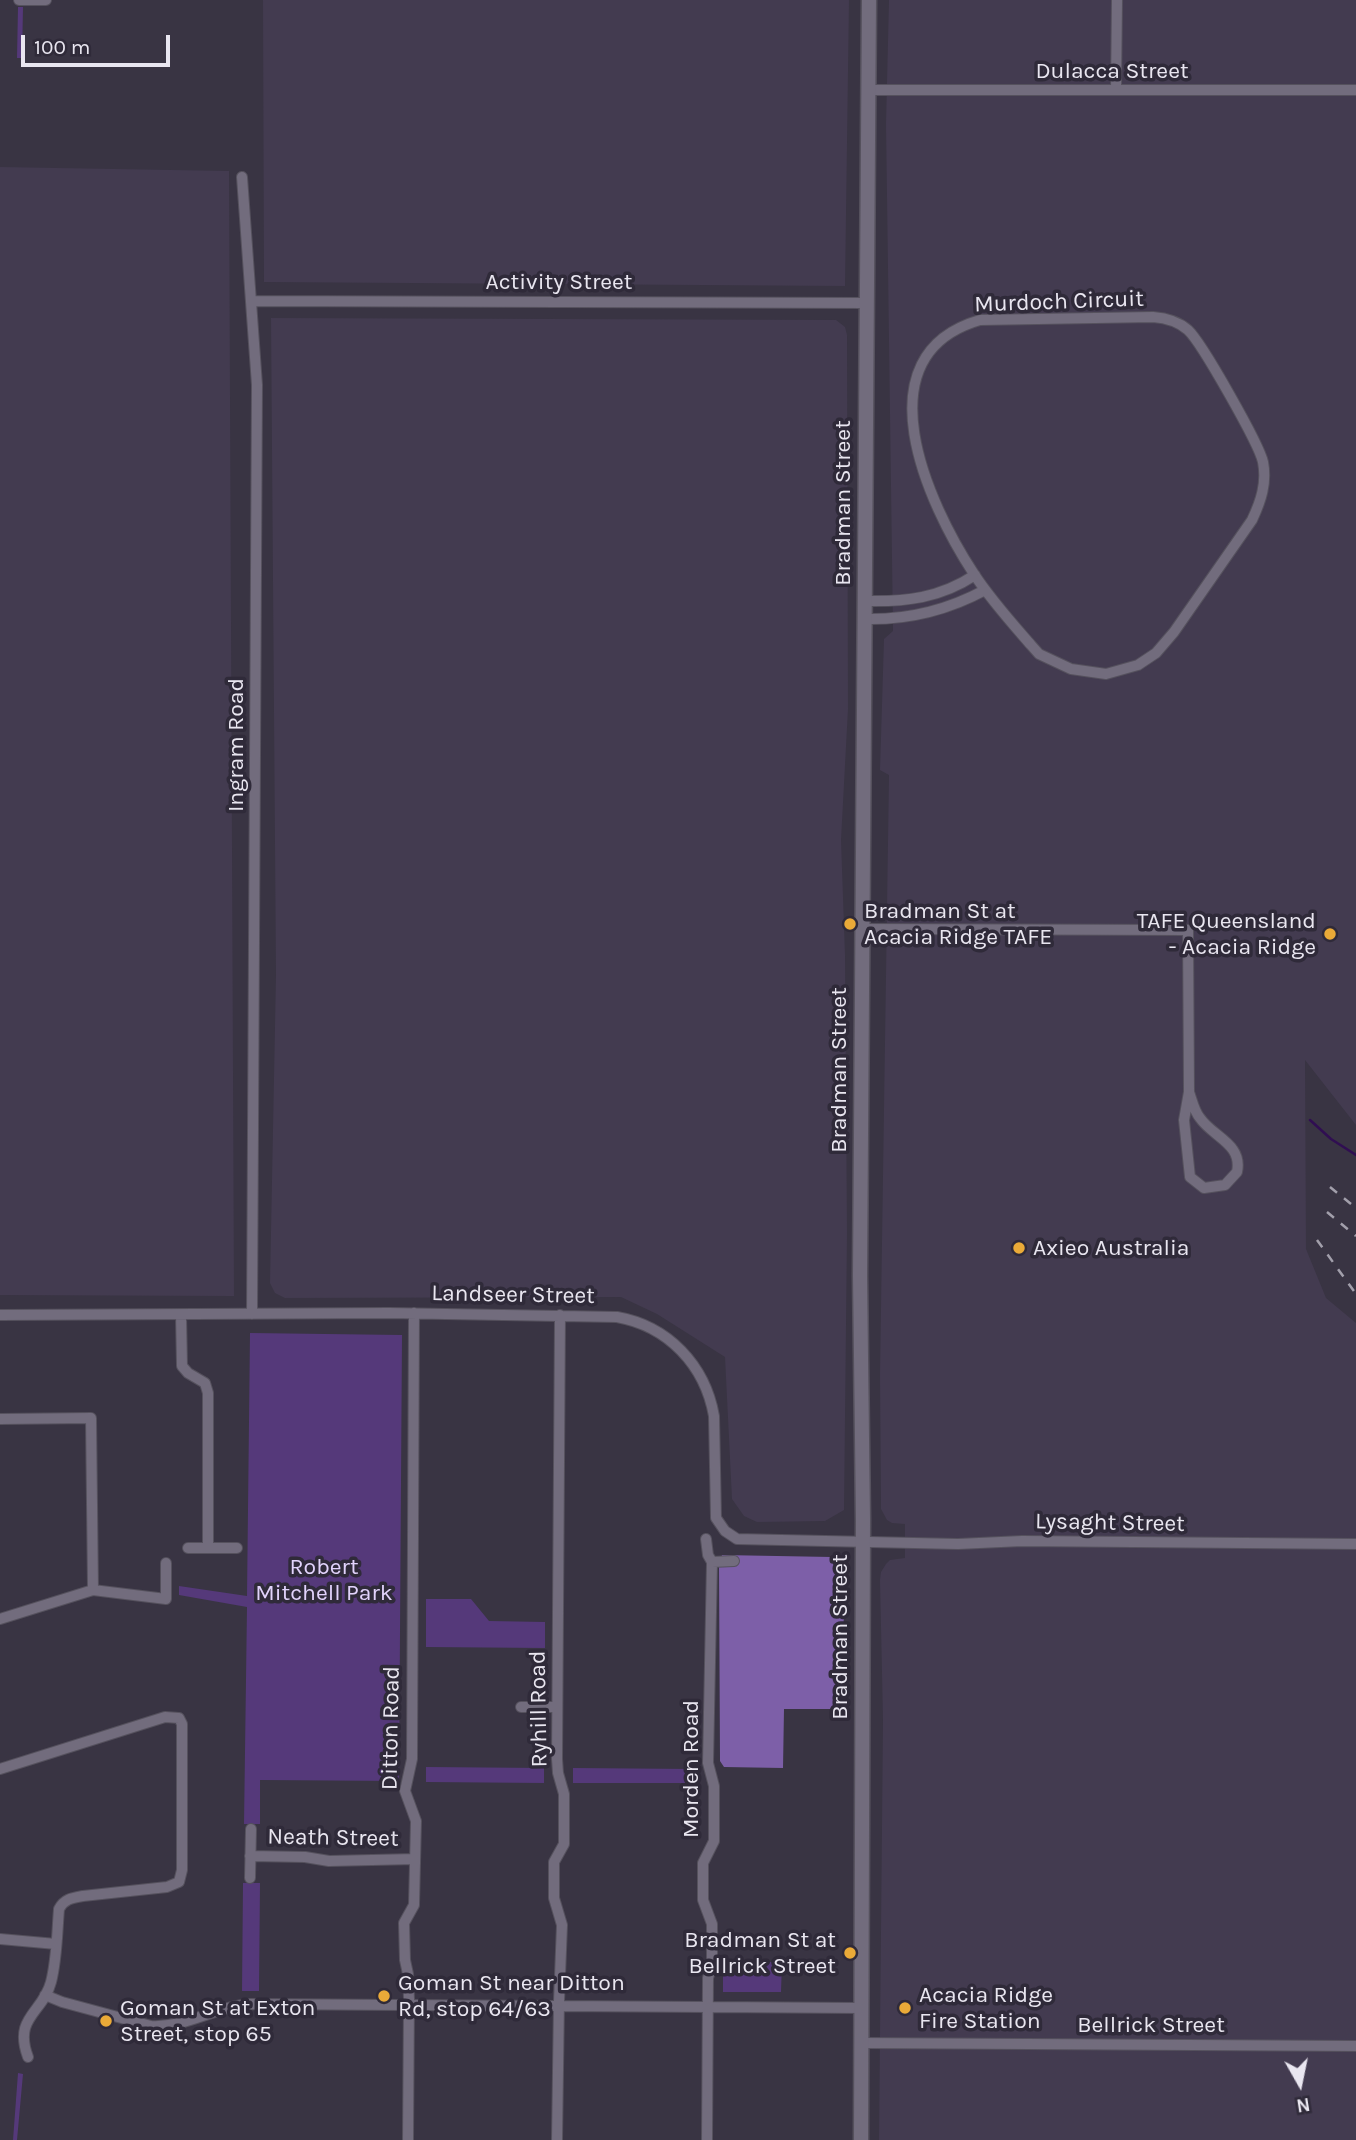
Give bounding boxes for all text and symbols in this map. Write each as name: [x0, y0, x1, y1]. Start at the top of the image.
scale bar: [24, 21, 173, 65]
text: 100 m: [34, 35, 91, 59]
street label: Dulacca Street: [1035, 57, 1189, 85]
street label: Activity Street: [486, 268, 632, 296]
street label: Murdoch Circuit: [974, 285, 1144, 319]
street label: Bradman Street: [829, 420, 857, 586]
street label: Ingram Road: [222, 678, 250, 812]
place label: Bradman St at Acacia Ridge TAFE: [864, 897, 1052, 951]
place label: TAFE Queensland - Acacia Ridge: [1137, 907, 1316, 961]
marker: Bradman St at Acacia Ridge TAFE: [842, 916, 858, 932]
marker: TAFE Queensland - Acacia Ridge: [1322, 926, 1338, 942]
street label: Bradman Street: [825, 987, 853, 1153]
place label: Axieo Australia: [1033, 1234, 1189, 1262]
marker: Axieo Australia: [1011, 1240, 1027, 1256]
street label: Landseer Street: [431, 1280, 595, 1310]
street label: Lysaght Street: [1035, 1508, 1185, 1538]
park label: Robert Mitchell Park: [255, 1553, 393, 1607]
street label: Bradman Street: [826, 1554, 854, 1720]
street label: Ryhill Road: [524, 1650, 554, 1768]
street label: Ditton Road: [376, 1666, 406, 1790]
street label: Morden Road: [677, 1700, 705, 1838]
street label: Neath Street: [267, 1823, 399, 1853]
place label: Bradman St at Bellrick Street: [684, 1926, 836, 1980]
marker: Bradman St at Bellrick Street: [842, 1945, 858, 1961]
place label: Goman St near Ditton Rd, stop 64/63: [398, 1969, 625, 2023]
place label: Acacia Ridge Fire Station: [919, 1981, 1053, 2035]
marker: Goman St near Ditton Rd, stop 64/63: [376, 1988, 392, 2004]
place label: Goman St at Exton Street, stop 65: [120, 1994, 315, 2048]
marker: Acacia Ridge Fire Station: [897, 2000, 913, 2016]
street label: Bellrick Street: [1077, 2011, 1225, 2039]
marker: Goman St at Exton Street, stop 65: [98, 2013, 114, 2029]
north arrow: [1265, 2049, 1335, 2119]
text: N: [1295, 2093, 1312, 2117]

